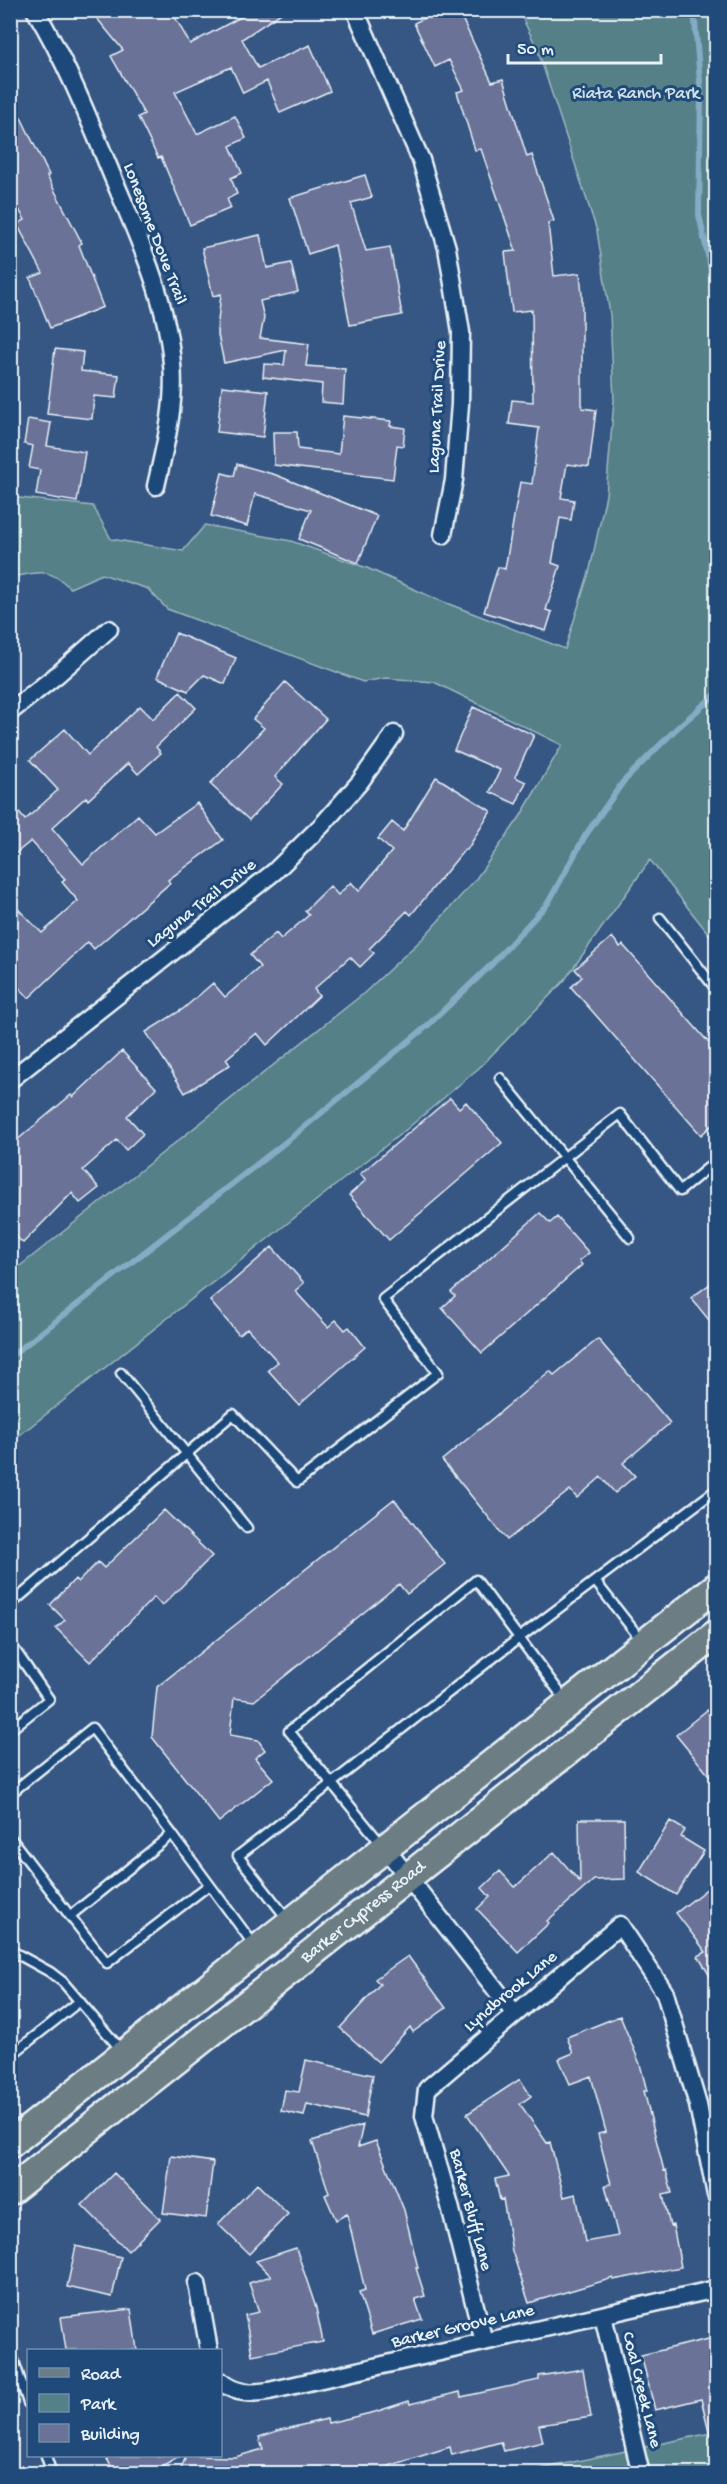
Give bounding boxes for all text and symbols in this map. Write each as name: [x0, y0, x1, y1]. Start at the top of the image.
scale bar: [508, 27, 661, 65]
text: 50 m: [517, 40, 554, 61]
park label: Riata Ranch Park: [572, 84, 702, 105]
street label: Lonesome Dove Trail: [117, 160, 191, 308]
street label: Laguna Trail Drive: [424, 339, 452, 474]
street label: Laguna Trail Drive: [143, 854, 261, 953]
street label: Barker Cypress Road: [296, 1856, 431, 1969]
street label: Lyndbrook Lane: [460, 1946, 563, 2037]
street label: Barker Bluff Lane: [443, 2146, 496, 2274]
street label: Barker Groove Lane: [389, 2300, 537, 2354]
street label: Coal Creek Lane: [616, 2330, 666, 2451]
legend: [27, 2349, 222, 2457]
text: Road: [81, 2365, 122, 2386]
text: Park: [80, 2395, 117, 2416]
text: Building: [80, 2425, 140, 2446]

